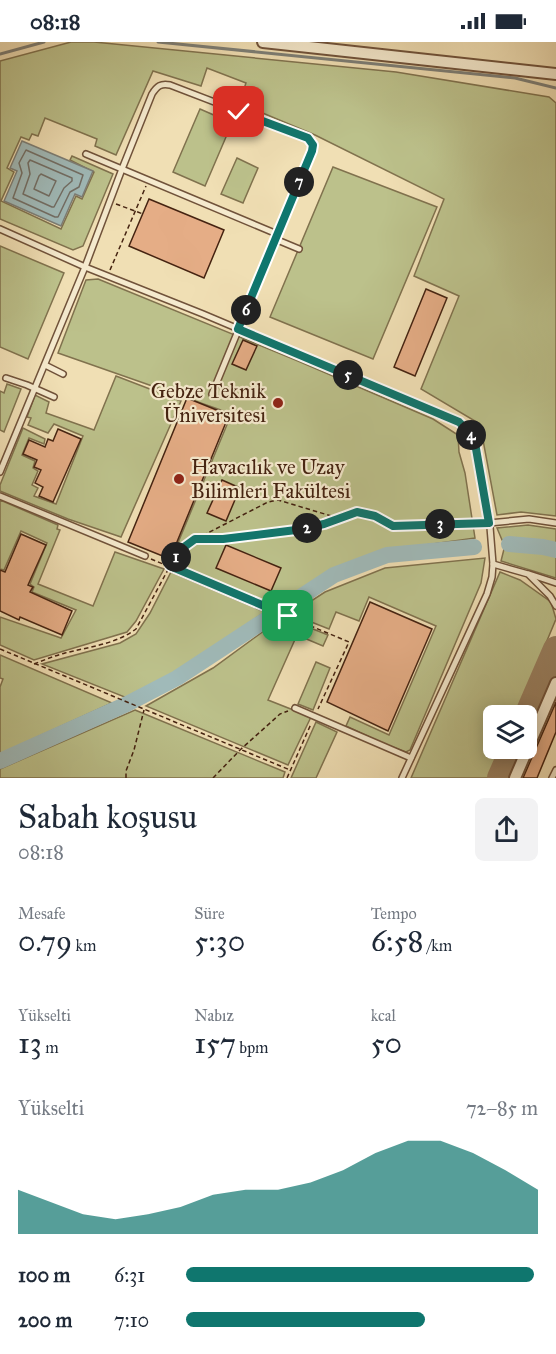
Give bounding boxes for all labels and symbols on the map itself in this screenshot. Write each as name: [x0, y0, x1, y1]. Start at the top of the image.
pin: [213, 86, 264, 137]
pin: 7: [284, 167, 314, 197]
pin: 6: [231, 295, 261, 325]
pin: 5: [333, 360, 363, 390]
place label: Gebze Teknik Üniversitesi: [151, 378, 266, 428]
marker: Gebze Teknik Üniversitesi: [271, 396, 285, 410]
pin: 4: [456, 420, 486, 450]
place label: Havacılık ve Uzay Bilimleri Fakültesi: [191, 454, 351, 504]
marker: Havacılık ve Uzay Bilimleri Fakültesi: [172, 472, 186, 486]
pin: 3: [425, 509, 455, 539]
pin: 2: [292, 513, 322, 543]
pin: 1: [161, 542, 191, 572]
pin: [262, 590, 313, 641]

